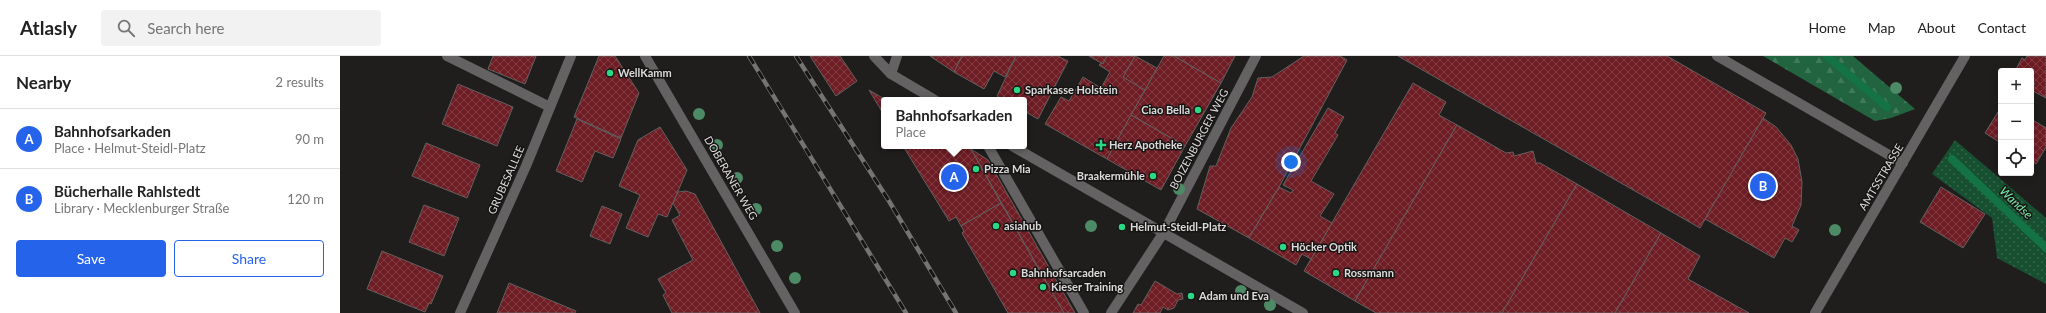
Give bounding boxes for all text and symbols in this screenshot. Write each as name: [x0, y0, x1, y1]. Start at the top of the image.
search box: [101, 10, 381, 46]
text: Atlasly: [20, 16, 77, 39]
icon: search: [115, 17, 137, 39]
text: Search here: [147, 19, 225, 37]
text: Home: [1808, 19, 1846, 36]
text: Map: [1868, 19, 1895, 36]
text: About: [1917, 19, 1955, 36]
text: Contact: [1977, 19, 2026, 36]
place label: WellKamm: [618, 66, 672, 79]
marker: WellKamm: [605, 68, 615, 78]
map controls: [1998, 68, 2034, 176]
button: +: [1998, 68, 2034, 104]
text: Nearby: [16, 72, 71, 93]
text: 2 results: [276, 74, 324, 90]
place label: Sparkasse Holstein: [1025, 83, 1118, 96]
marker: Sparkasse Holstein: [1012, 85, 1022, 95]
street label: BOIZENBURGER WEG: [1167, 86, 1231, 191]
popup: [881, 97, 1027, 149]
place label: Ciao Bella: [1141, 103, 1190, 116]
button: −: [1998, 104, 2034, 140]
marker: Ciao Bella: [1193, 105, 1203, 115]
text: Bahnhofsarkaden: [896, 106, 1012, 124]
text: Bahnhofsarkaden: [54, 122, 171, 140]
text: Place: [896, 124, 926, 140]
text: A: [24, 131, 34, 147]
text: 90 m: [295, 131, 324, 147]
street label: DOBERANER WEG: [702, 133, 761, 222]
place label: Herz Apotheke: [1109, 138, 1182, 151]
text: Place · Helmut-Steidl-Platz: [54, 140, 206, 156]
marker: Herz Apotheke: [1096, 140, 1106, 150]
button: locate: [1998, 140, 2034, 176]
street label: AMTSSTRASSE: [1856, 141, 1906, 212]
street label: GRUBESALLEE: [485, 143, 526, 216]
your location: [1281, 152, 1301, 172]
pin: A: [941, 162, 967, 192]
place label: Pizza Mia: [984, 162, 1031, 175]
marker: Pizza Mia: [971, 164, 981, 174]
place label: Braakermühle: [1077, 169, 1145, 182]
marker: Braakermühle: [1148, 171, 1158, 181]
pin: B: [1750, 171, 1776, 201]
text: Bücherhalle Rahlstedt: [54, 182, 200, 200]
water label: Wandse: [1997, 183, 2036, 222]
text: B: [25, 191, 33, 207]
text: 120 m: [287, 191, 324, 207]
text: Library · Mecklenburger Straße: [54, 200, 229, 216]
place label: asiahub: [1004, 219, 1041, 232]
place label: Helmut-Steidl-Platz: [1130, 220, 1226, 233]
marker: asiahub: [991, 221, 1001, 231]
marker: Helmut-Steidl-Platz: [1117, 222, 1127, 232]
button: Save: [16, 240, 166, 277]
button: Share: [174, 240, 324, 277]
place label: Höcker Optik: [1291, 240, 1357, 253]
marker: Höcker Optik: [1278, 242, 1288, 252]
place label: Bahnhofsarcaden: [1021, 266, 1106, 279]
place label: Rossmann: [1344, 266, 1394, 279]
marker: Bahnhofsarcaden: [1008, 268, 1018, 278]
marker: Rossmann: [1331, 268, 1341, 278]
place label: Kieser Training: [1051, 280, 1123, 293]
marker: Kieser Training: [1038, 282, 1048, 292]
place label: Adam und Eva: [1198, 289, 1269, 302]
marker: Adam und Eva: [1186, 291, 1196, 301]

